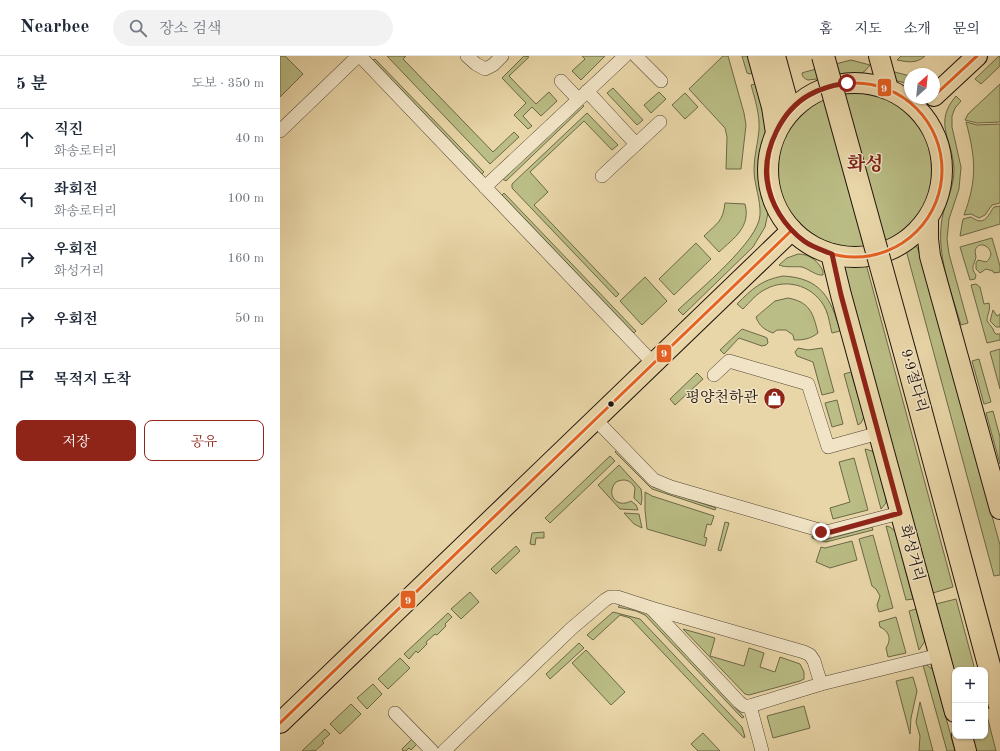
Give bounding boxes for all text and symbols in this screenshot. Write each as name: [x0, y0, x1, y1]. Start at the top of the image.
search box: [113, 10, 393, 46]
icon: search: [127, 17, 149, 39]
text: Nearbee: [20, 18, 89, 37]
text: 장소 검색: [159, 22, 222, 37]
text: 홈: [819, 22, 833, 36]
text: 지도: [855, 22, 882, 36]
text: 소개: [904, 22, 931, 36]
text: 문의: [953, 22, 980, 36]
north arrow: [904, 68, 940, 104]
route start: [838, 74, 856, 92]
text: 5 분: [16, 76, 47, 93]
text: 도보 · 350 m: [191, 77, 264, 90]
line badge: 9: [877, 78, 892, 97]
text: 9: [881, 84, 887, 95]
text: 직진: [54, 123, 83, 138]
icon: ahead: [16, 128, 38, 150]
text: 40 m: [235, 132, 264, 145]
text: 화송로터리: [54, 145, 117, 158]
district label: 화성: [847, 153, 883, 175]
text: 좌회전: [54, 183, 97, 198]
icon: left: [16, 188, 38, 210]
text: 100 m: [227, 192, 264, 205]
text: 화송로터리: [54, 205, 117, 218]
text: 우회전: [54, 243, 97, 258]
icon: right: [16, 248, 38, 270]
text: 160 m: [227, 252, 264, 265]
text: 화성거리: [54, 265, 104, 278]
icon: right: [16, 308, 38, 330]
text: 50 m: [235, 312, 264, 325]
text: 우회전: [54, 313, 97, 328]
line badge: 9: [656, 344, 672, 363]
street label: 9·9절다리: [897, 347, 931, 414]
text: 9: [661, 349, 667, 360]
icon: arrive: [16, 368, 38, 390]
text: 목적지 도착: [54, 373, 131, 388]
shop icon: 평양천하관: [761, 385, 787, 411]
place label: 평양천하관: [686, 389, 759, 406]
unlabelled marker: [606, 399, 616, 409]
button: 저장: [16, 420, 136, 461]
button: 공유: [144, 420, 264, 461]
route end: [812, 523, 830, 541]
street label: 화성거리: [896, 523, 928, 583]
line badge: 9: [400, 590, 416, 609]
text: 9: [405, 596, 411, 607]
map controls: [952, 667, 988, 739]
button: +: [952, 667, 988, 703]
button: −: [952, 703, 988, 739]

